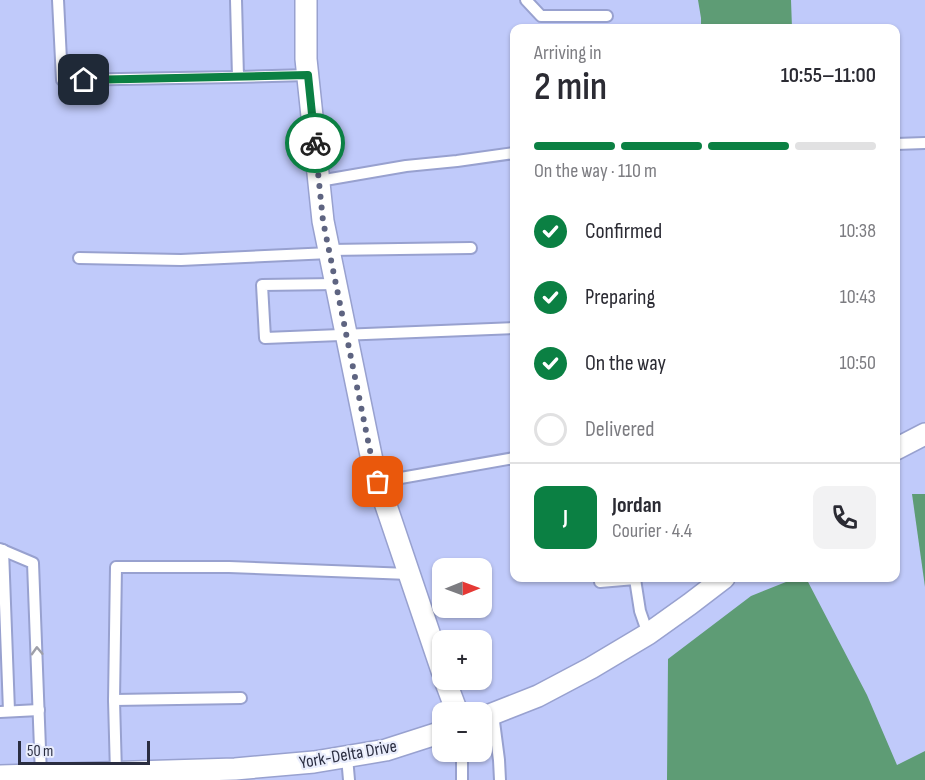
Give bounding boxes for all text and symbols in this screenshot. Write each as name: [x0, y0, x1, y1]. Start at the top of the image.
text: Arriving in: [534, 41, 602, 65]
pin: [58, 54, 109, 105]
text: 10:55–11:00: [781, 62, 876, 89]
icon: home: [67, 63, 100, 96]
text: 2 min: [534, 64, 607, 111]
courier: [285, 113, 345, 173]
icon: bike: [299, 127, 332, 160]
text: On the way · 110 m: [534, 159, 657, 183]
icon: check: [534, 215, 567, 248]
text: Confirmed: [585, 218, 662, 245]
text: 10:38: [839, 219, 876, 243]
icon: check: [534, 281, 567, 314]
text: Preparing: [585, 284, 655, 311]
text: 10:43: [840, 285, 876, 309]
icon: check: [534, 347, 567, 380]
text: On the way: [585, 350, 666, 377]
text: 10:50: [840, 351, 876, 375]
text: Delivered: [585, 416, 654, 443]
pin: [352, 456, 403, 507]
icon: bag: [361, 465, 394, 498]
button: phone: [813, 486, 876, 549]
text: Jordan: [612, 492, 661, 519]
text: J: [563, 504, 568, 531]
text: Courier · 4.4: [612, 519, 692, 543]
north arrow: [432, 558, 492, 618]
map controls: [432, 558, 492, 762]
button: +: [432, 630, 492, 690]
one-way arrow: [30, 647, 43, 656]
button: −: [432, 702, 492, 762]
street label: York-Delta Drive: [298, 736, 399, 773]
scale bar: [18, 738, 150, 766]
text: 50 m: [27, 742, 53, 761]

